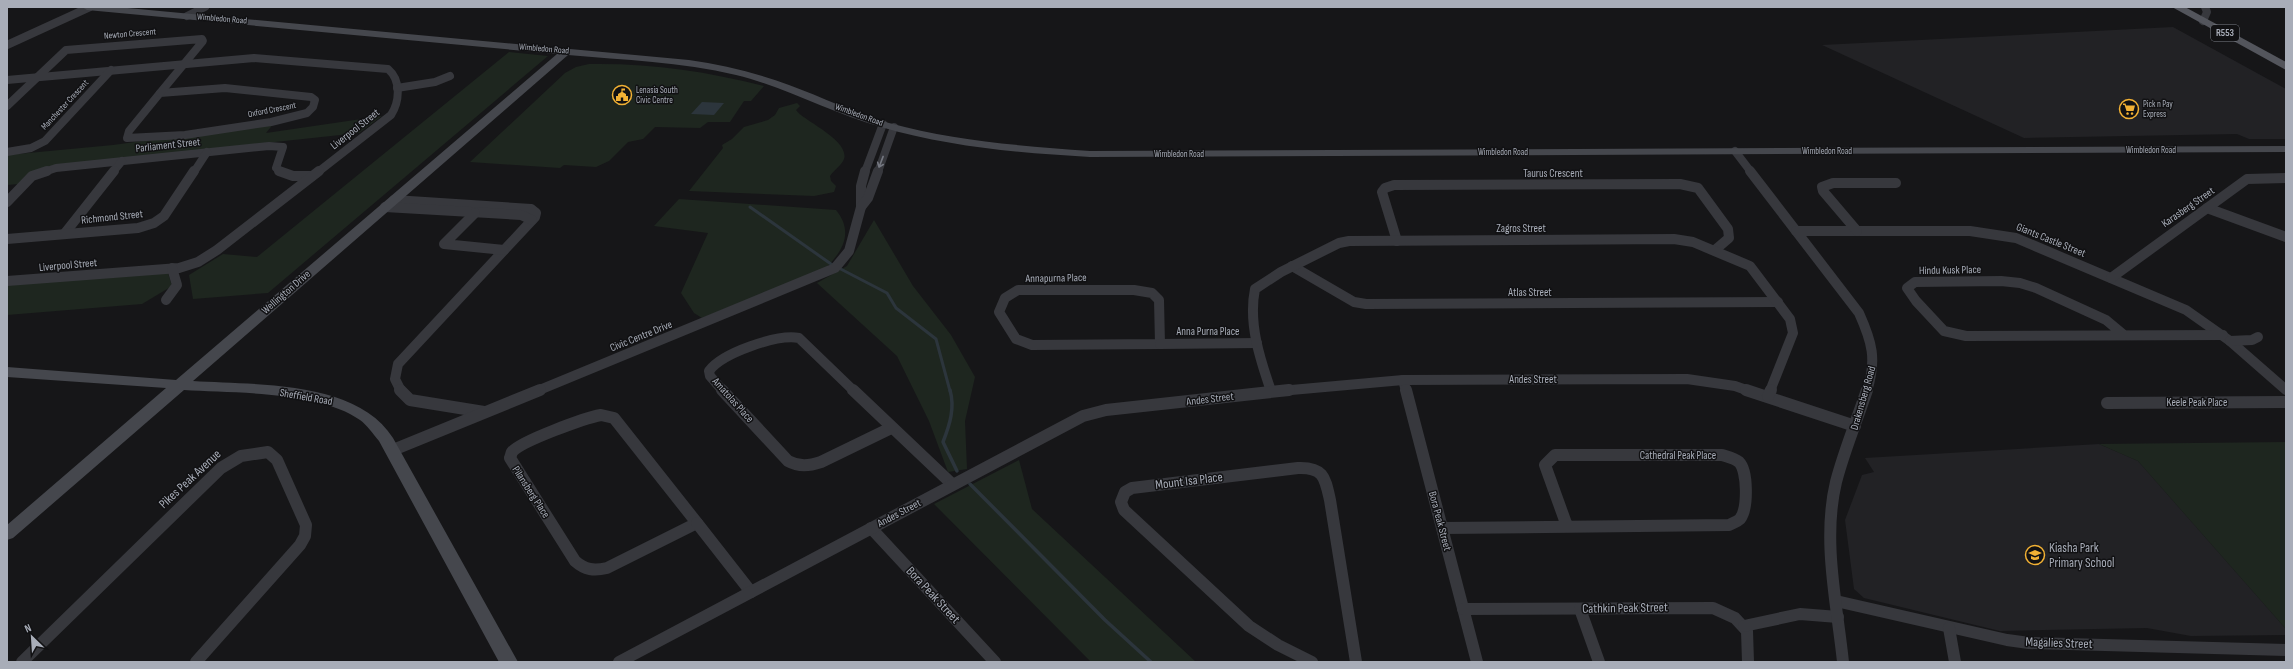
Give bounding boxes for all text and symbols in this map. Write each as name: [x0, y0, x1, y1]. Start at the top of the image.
street label: Wimbledon Road: [197, 11, 248, 27]
road number: R553: [2211, 25, 2239, 41]
street label: Newton Crescent: [103, 26, 157, 42]
street label: Wimbledon Road: [519, 41, 570, 57]
street label: Manchester Crescent: [39, 77, 91, 132]
public building icon: Lenasia South Civic Centre: [611, 84, 633, 106]
place label: Lenasia South Civic Centre: [636, 85, 678, 106]
supermarket icon: Pick n Pay Express: [2118, 98, 2140, 120]
place label: Pick n Pay Express: [2143, 99, 2173, 120]
street label: Oxford Crescent: [247, 100, 297, 120]
street label: Wimbledon Road: [834, 101, 885, 129]
street label: Liverpool Street: [328, 105, 383, 152]
street label: Parliament Street: [135, 135, 202, 155]
street label: Wimbledon Road: [2126, 145, 2176, 156]
street label: Wimbledon Road: [1802, 146, 1852, 157]
street label: Wimbledon Road: [1478, 147, 1528, 158]
street label: Wimbledon Road: [1154, 149, 1204, 160]
one-way arrow: [876, 156, 884, 168]
street label: Taurus Crescent: [1523, 167, 1583, 180]
street label: Karasberg Street: [2159, 184, 2217, 230]
street label: Richmond Street: [80, 207, 144, 227]
street label: Giants Castle Street: [2014, 220, 2088, 260]
street label: Zagros Street: [1496, 222, 1546, 235]
street label: Liverpool Street: [38, 256, 98, 274]
street label: Hindu Kusk Place: [1919, 263, 1981, 277]
street label: Wellington Drive: [259, 267, 313, 317]
street label: Annapurna Place: [1024, 271, 1087, 285]
street label: Atlas Street: [1507, 286, 1552, 299]
street label: Civic Centre Drive: [608, 318, 674, 354]
street label: Anna Purna Place: [1175, 325, 1240, 338]
street label: Drakensberg Road: [1848, 364, 1878, 432]
street label: Andes Street: [1508, 373, 1557, 386]
street label: Amatolas Place: [709, 374, 756, 425]
street label: Sheffield Road: [279, 386, 334, 408]
street label: Andes Street: [1185, 390, 1235, 408]
street label: Keele Peak Place: [2167, 396, 2227, 409]
street label: Pikes Peak Avenue: [156, 446, 224, 512]
street label: Cathedral Peak Place: [1640, 449, 1716, 462]
street label: Pilansberg Place: [509, 464, 553, 520]
street label: Mount Isa Place: [1154, 469, 1224, 493]
street label: Bora Peak Street: [1426, 490, 1454, 553]
street label: Andes Street: [874, 496, 924, 530]
place label: Kiasha Park Primary School: [2049, 540, 2114, 571]
school or university icon: Kiasha Park Primary School: [2024, 544, 2046, 566]
street label: Bora Peak Street: [903, 563, 963, 627]
street label: Cathkin Peak Street: [1582, 599, 1668, 617]
north arrow: [12, 617, 52, 657]
text: N: [23, 621, 34, 636]
street label: Magalies Street: [2025, 634, 2093, 652]

